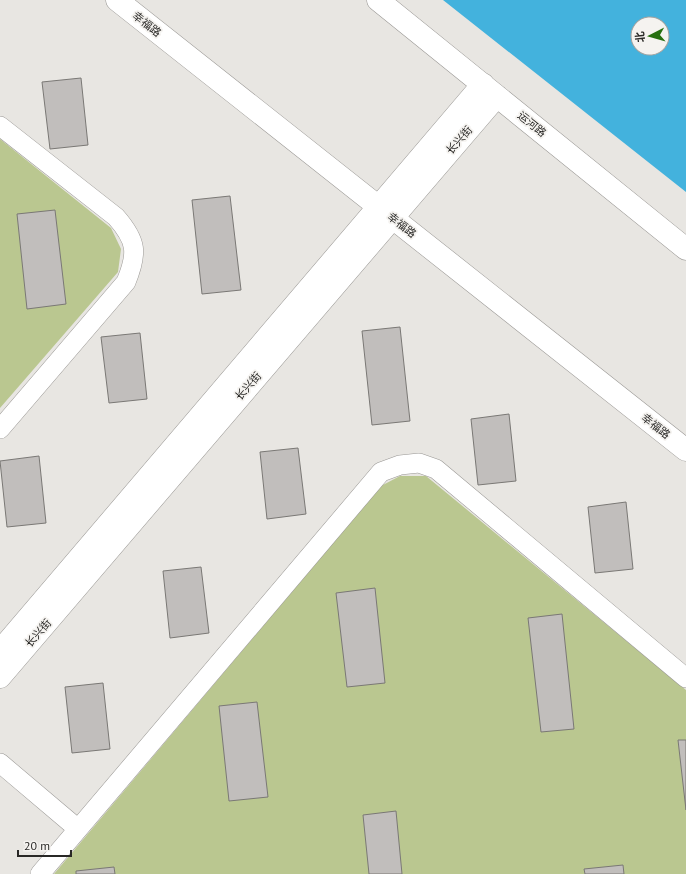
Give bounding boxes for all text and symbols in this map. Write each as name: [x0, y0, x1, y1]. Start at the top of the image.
street label: 幸福路: [130, 8, 164, 40]
north arrow: [630, 16, 670, 56]
text: 北: [633, 31, 648, 43]
street label: 运河路: [515, 108, 549, 140]
street label: 长兴街: [443, 123, 475, 157]
street label: 幸福路: [385, 209, 419, 241]
street label: 长兴街: [232, 369, 264, 403]
street label: 幸福路: [639, 410, 673, 442]
street label: 长兴街: [22, 616, 54, 650]
scale bar: [18, 832, 71, 858]
text: 20 m: [24, 838, 50, 853]

